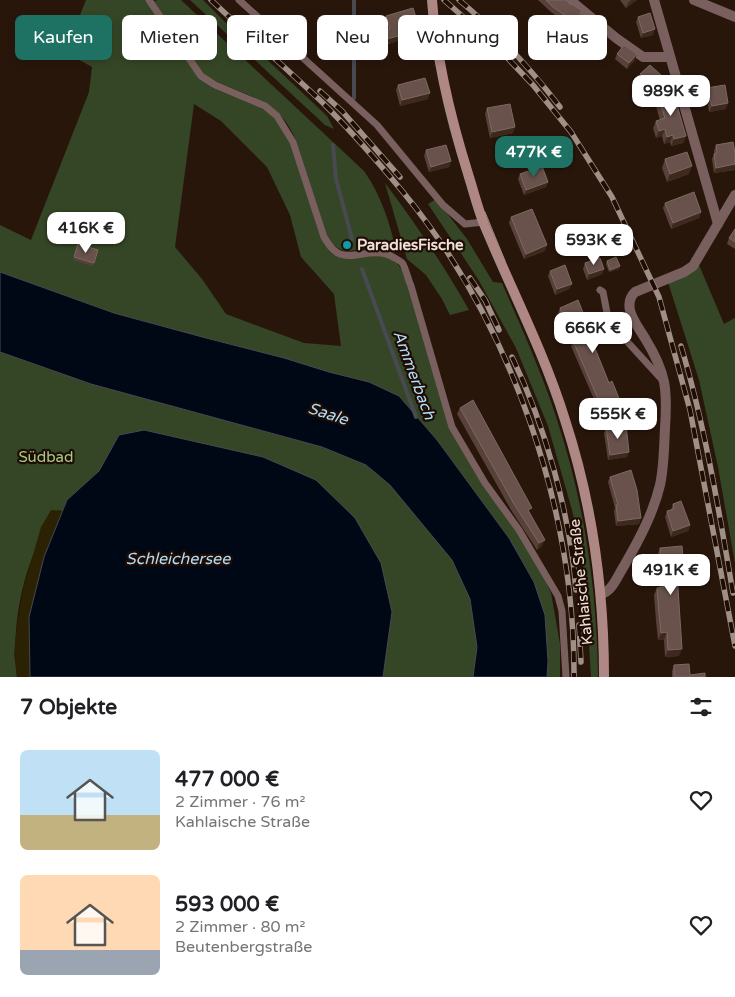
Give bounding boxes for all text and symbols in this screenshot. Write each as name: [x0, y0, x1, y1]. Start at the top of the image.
chip: Kaufen: [15, 15, 112, 60]
chip: Mieten: [122, 15, 217, 60]
chip: Filter: [227, 15, 307, 60]
chip: Neu: [317, 15, 388, 60]
chip: Wohnung: [398, 15, 518, 60]
chip: Haus: [528, 15, 607, 60]
pin: 989K €: [630, 74, 712, 117]
text: 989K €: [643, 81, 699, 101]
pin: 477K €: [493, 136, 575, 178]
text: 477K €: [506, 142, 562, 162]
pin: 416K €: [45, 212, 127, 254]
text: 416K €: [58, 218, 114, 238]
pin: 593K €: [553, 224, 635, 266]
text: 593K €: [566, 230, 622, 250]
place label: ParadiesFische: [357, 236, 464, 254]
marker: ParadiesFische: [341, 239, 353, 251]
pin: 666K €: [552, 312, 634, 354]
text: 666K €: [565, 318, 621, 338]
water label: Ammerbach: [389, 328, 440, 424]
water label: Saale: [305, 398, 351, 430]
pin: 555K €: [577, 398, 659, 440]
text: 555K €: [590, 404, 646, 424]
park label: Südbad: [18, 448, 74, 466]
street label: Kahlaische Straße: [565, 518, 597, 646]
water label: Schleichersee: [126, 549, 231, 569]
pin: 491K €: [630, 554, 712, 596]
text: 491K €: [643, 560, 699, 580]
icon: filters: [687, 693, 715, 721]
text: 7 Objekte: [20, 695, 117, 720]
text: 477 000 €: [175, 767, 279, 792]
icon: home: [60, 770, 120, 830]
icon: heart: [687, 786, 715, 814]
text: 2 Zimmer · 76 m²: [175, 792, 305, 812]
text: Kahlaische Straße: [175, 812, 310, 832]
text: 593 000 €: [175, 892, 279, 917]
icon: home: [60, 895, 120, 955]
icon: heart: [687, 911, 715, 939]
text: 2 Zimmer · 80 m²: [175, 917, 305, 937]
text: Beutenbergstraße: [175, 937, 312, 957]

